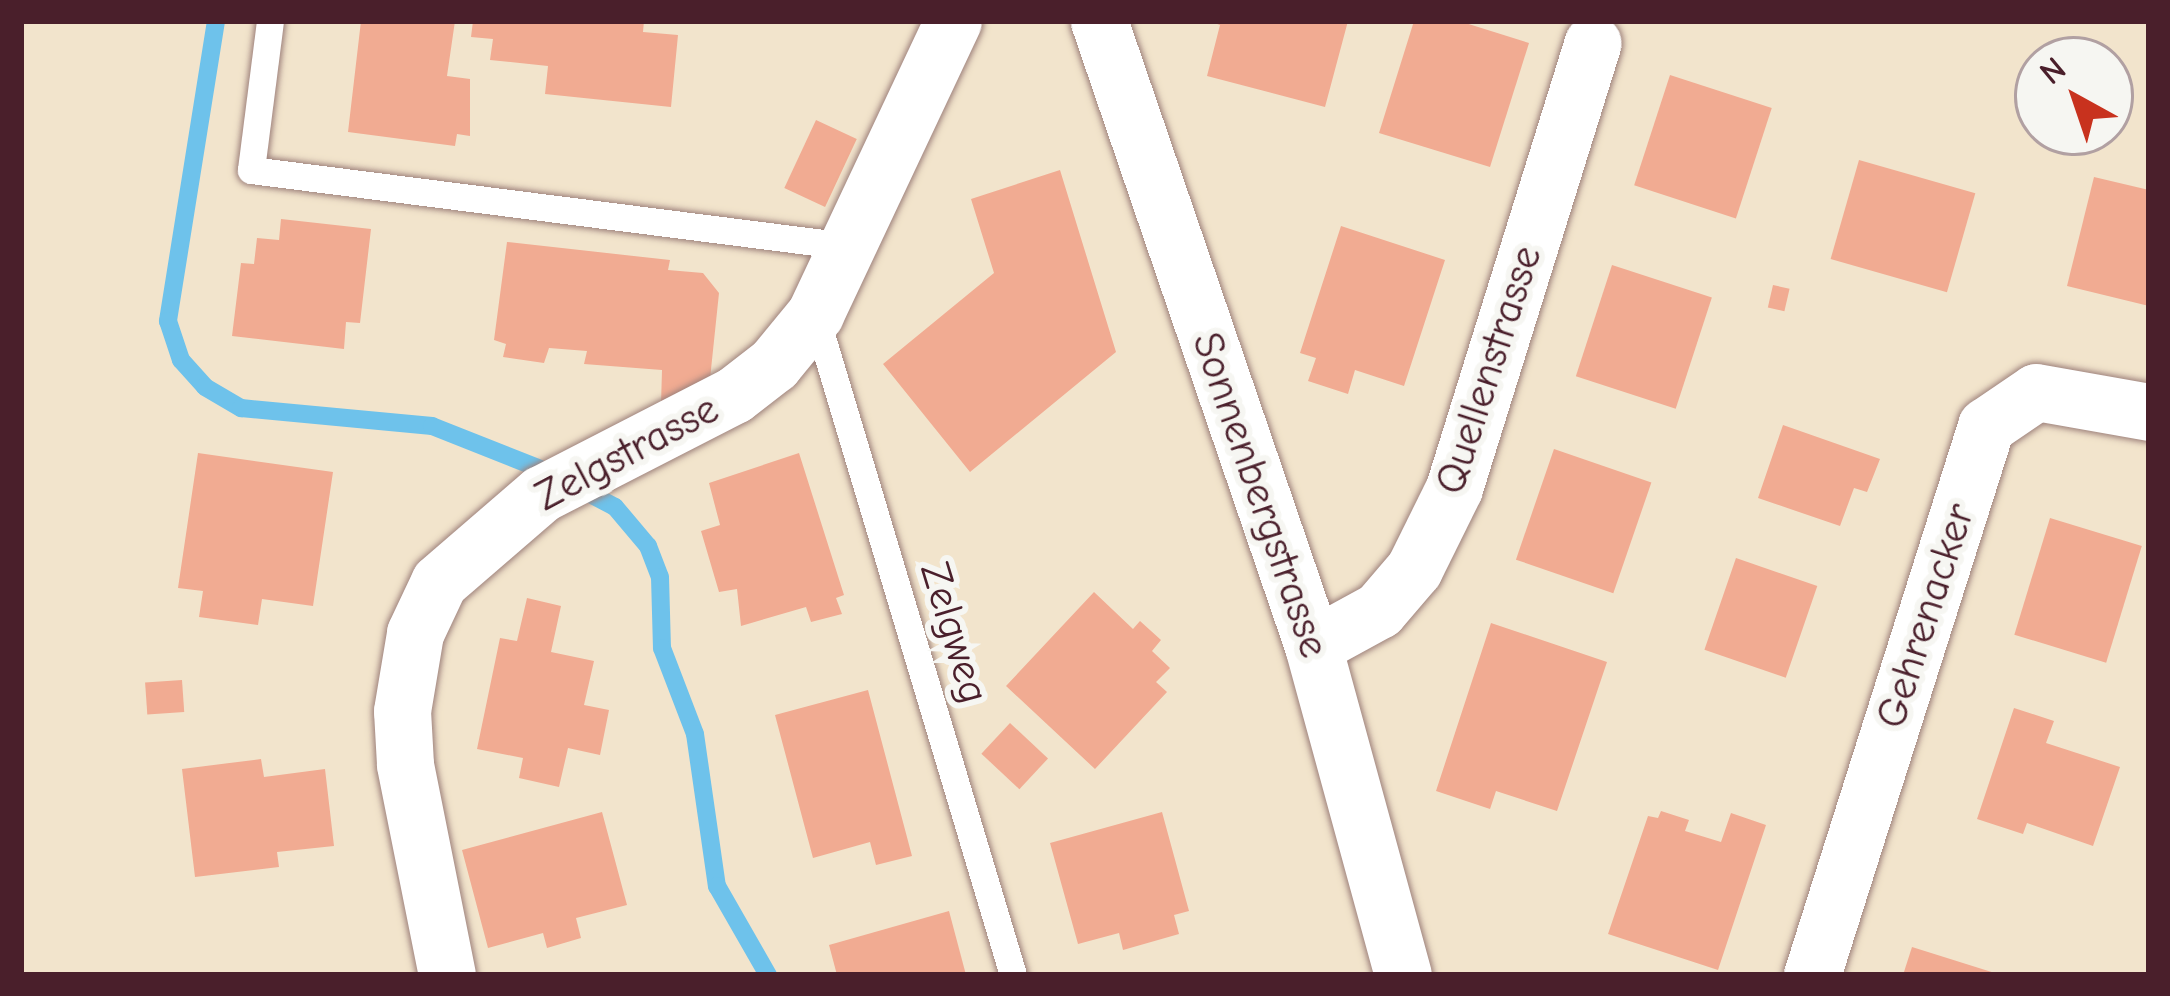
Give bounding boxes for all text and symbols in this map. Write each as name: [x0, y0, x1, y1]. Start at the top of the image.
north arrow: [2014, 36, 2134, 156]
text: N: [2032, 49, 2073, 92]
street label: Quellenstrasse: [1425, 240, 1553, 500]
street label: Sonnenbergstrasse: [1181, 326, 1339, 664]
street label: Zelgstrasse: [527, 384, 727, 522]
street label: Gehrenacker: [1866, 497, 1986, 735]
street label: Zelgweg: [909, 556, 999, 710]

